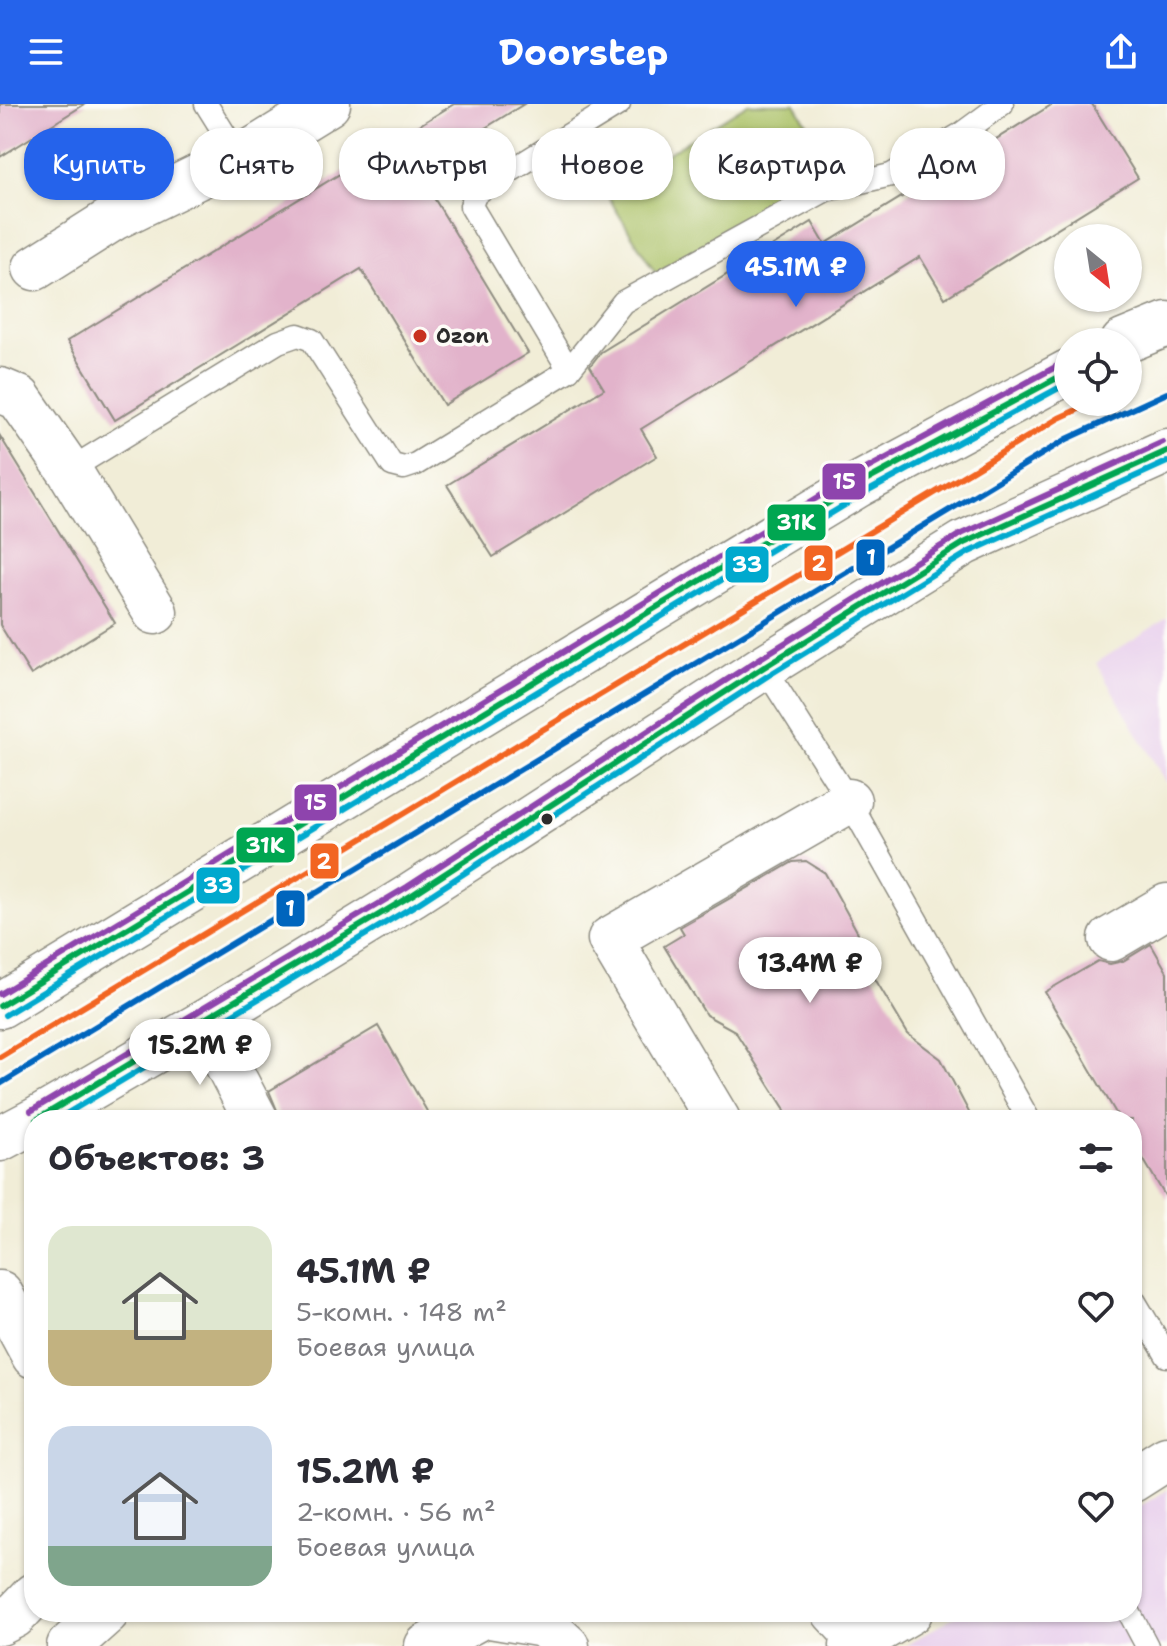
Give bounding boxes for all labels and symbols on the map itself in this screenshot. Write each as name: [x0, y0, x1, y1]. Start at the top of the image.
north arrow: [1054, 224, 1142, 312]
pin: 45.1M ₽: [722, 241, 870, 309]
place label: Ozon: [436, 323, 489, 349]
marker: Ozon: [411, 327, 429, 345]
line badge: 15: [821, 462, 867, 501]
text: 15: [832, 467, 856, 496]
line badge: 31К: [766, 503, 827, 542]
text: 31К: [776, 508, 816, 537]
line badge: 1: [855, 538, 886, 577]
text: 1: [866, 543, 876, 572]
line badge: 2: [803, 544, 834, 582]
line badge: 33: [724, 545, 770, 584]
text: 2: [811, 549, 827, 578]
text: 33: [732, 550, 762, 579]
line badge: 15: [293, 783, 338, 822]
text: 15: [303, 788, 327, 817]
unlabelled marker: [539, 811, 555, 827]
line badge: 31К: [235, 826, 296, 864]
text: 31К: [245, 831, 285, 860]
line badge: 2: [309, 842, 340, 880]
text: 2: [316, 847, 332, 876]
line badge: 33: [195, 866, 241, 905]
text: 33: [203, 871, 233, 900]
line badge: 1: [275, 889, 306, 928]
text: 1: [285, 894, 295, 923]
pin: 13.4M ₽: [736, 937, 884, 1005]
pin: 15.2M ₽: [126, 1019, 274, 1087]

